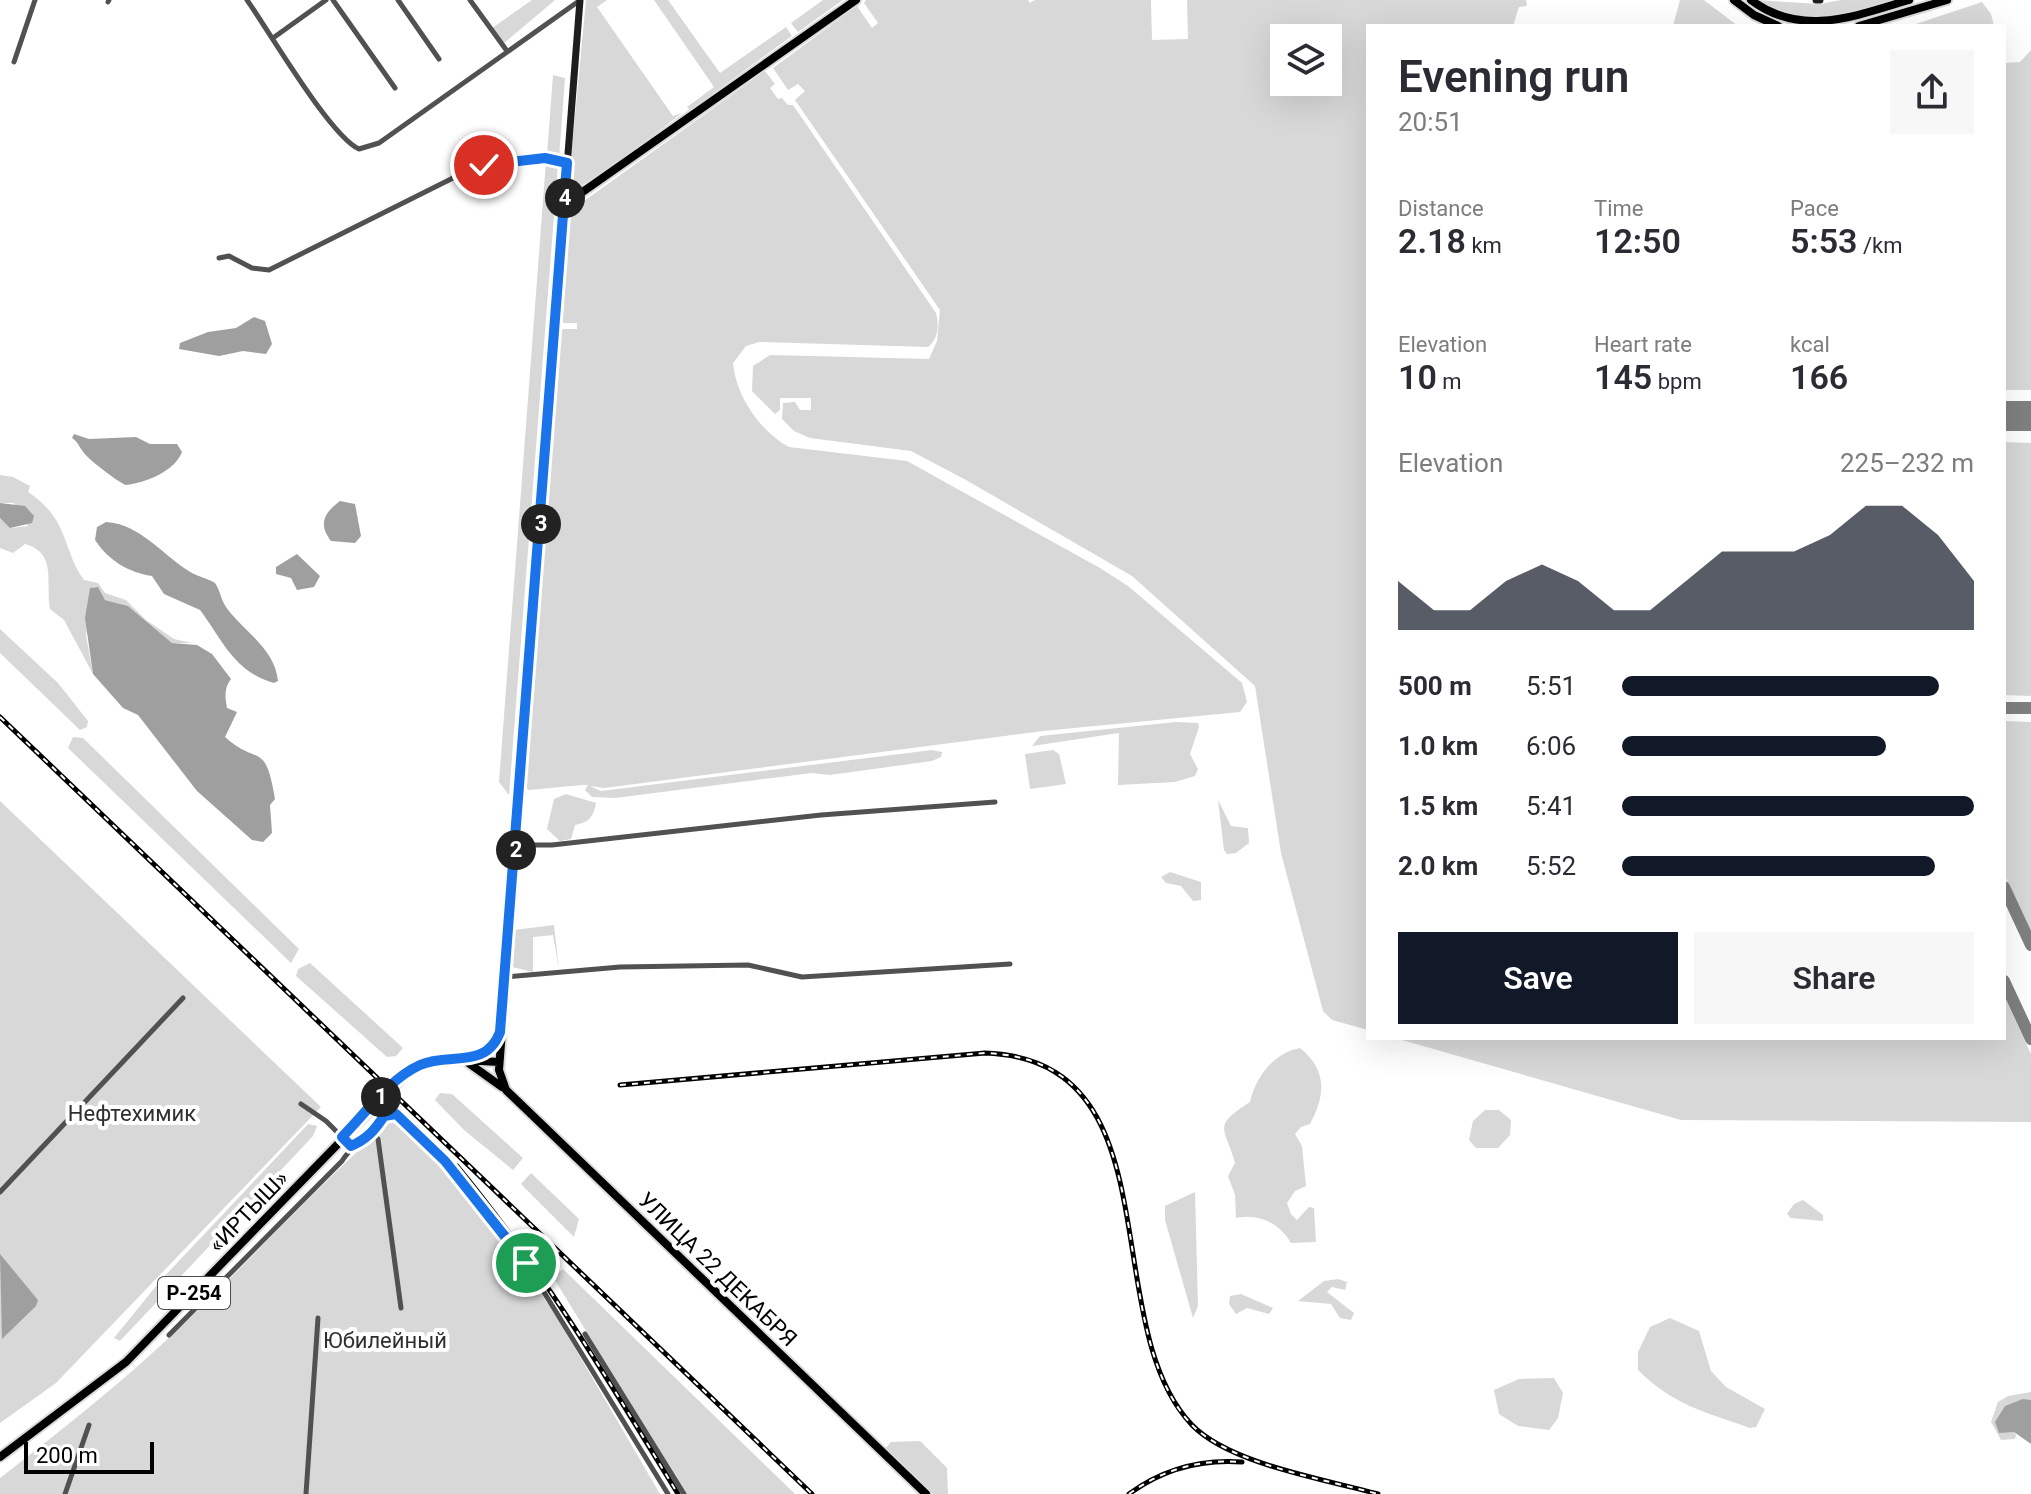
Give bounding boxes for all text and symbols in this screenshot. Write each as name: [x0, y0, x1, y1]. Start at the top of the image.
map controls: [1270, 24, 1342, 96]
button: layers: [1270, 24, 1342, 96]
button: share: [1890, 50, 1974, 134]
text: Evening run: [1398, 51, 1629, 103]
text: 20:51: [1398, 107, 1463, 137]
pin: [450, 131, 518, 199]
icon: check: [462, 143, 506, 187]
pin: 4: [545, 178, 585, 218]
text: 4: [559, 185, 571, 210]
text: Distance: [1398, 196, 1484, 221]
text: Time: [1594, 196, 1643, 221]
text: Pace: [1790, 196, 1839, 221]
text: 2.18: [1398, 221, 1466, 261]
text: 12:50: [1594, 221, 1681, 261]
text: 5:53: [1790, 221, 1858, 261]
text: km: [1466, 233, 1502, 258]
text: /km: [1858, 233, 1903, 258]
text: Elevation: [1398, 332, 1487, 357]
text: Heart rate: [1594, 332, 1692, 357]
text: kcal: [1790, 332, 1830, 357]
text: 10: [1398, 357, 1437, 397]
text: 145: [1594, 357, 1652, 397]
text: 166: [1790, 357, 1848, 397]
text: m: [1437, 369, 1462, 394]
text: bpm: [1652, 369, 1702, 394]
text: Elevation: [1398, 448, 1503, 478]
text: 225–232 m: [1840, 448, 1974, 478]
pin: 3: [521, 504, 561, 544]
text: 3: [535, 511, 547, 536]
text: 500 m: [1398, 671, 1472, 701]
text: 5:51: [1526, 671, 1576, 701]
text: 1.0 km: [1398, 731, 1478, 761]
text: 6:06: [1526, 731, 1576, 761]
text: 1.5 km: [1398, 791, 1478, 821]
text: 5:41: [1526, 791, 1576, 821]
pin: 2: [496, 830, 536, 870]
text: 2: [510, 837, 522, 862]
text: 2.0 km: [1398, 851, 1478, 881]
text: 5:52: [1526, 851, 1576, 881]
button: Save: [1398, 932, 1678, 1024]
button: Share: [1694, 932, 1974, 1024]
pin: 1: [361, 1077, 401, 1117]
text: 1: [375, 1084, 387, 1109]
park label: Нефтехимик: [68, 1101, 196, 1126]
street label: «ИРТЫШ»: [204, 1166, 293, 1257]
street label: УЛИЦА 22 ДЕКАБРЯ: [633, 1187, 802, 1351]
pin: [492, 1229, 560, 1297]
icon: arrive: [504, 1241, 548, 1285]
road number: Р-254: [158, 1277, 230, 1309]
park label: Юбилейный: [323, 1328, 447, 1353]
scale bar: [24, 1438, 154, 1474]
text: 200 m: [36, 1443, 98, 1468]

